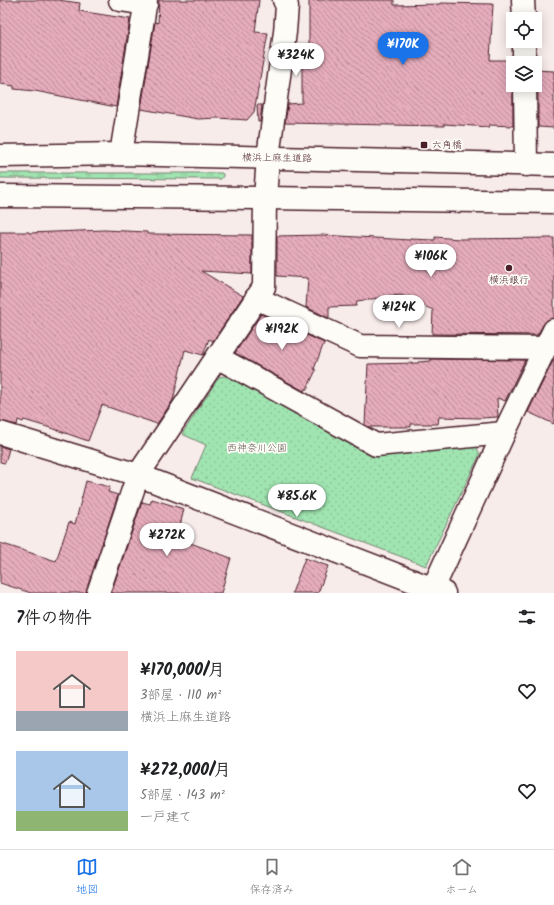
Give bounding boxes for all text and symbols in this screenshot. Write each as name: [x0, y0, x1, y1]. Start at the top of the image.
map controls: [506, 12, 542, 92]
button: locate: [506, 12, 542, 48]
pin: ¥170K: [375, 32, 431, 66]
text: ¥170K: [387, 34, 419, 55]
pin: ¥324K: [268, 43, 324, 77]
text: ¥324K: [277, 45, 315, 66]
button: layers: [506, 56, 542, 92]
place label: 六角橋: [432, 137, 462, 153]
marker: 六角橋: [419, 140, 429, 150]
street label: 横浜上麻生道路: [242, 149, 312, 167]
pin: ¥106K: [403, 244, 459, 278]
text: ¥106K: [414, 246, 448, 267]
marker: 横浜銀行: [504, 263, 514, 273]
place label: 横浜銀行: [489, 272, 529, 288]
pin: ¥124K: [371, 295, 427, 329]
text: ¥124K: [382, 297, 416, 318]
pin: ¥192K: [254, 317, 310, 351]
text: ¥192K: [265, 319, 299, 340]
park label: 西神奈川公園: [227, 440, 287, 456]
pin: ¥85.6K: [264, 484, 330, 518]
text: ¥85.6K: [277, 486, 317, 507]
pin: ¥272K: [139, 523, 195, 557]
text: ¥272K: [148, 525, 186, 546]
text: 7件の物件: [16, 605, 92, 632]
icon: filters: [516, 606, 538, 628]
text: ¥170,000/月: [140, 657, 225, 684]
icon: home: [48, 667, 96, 715]
icon: heart: [516, 680, 538, 702]
text: 3部屋 · 110 m²: [140, 685, 221, 706]
text: 横浜上麻生道路: [140, 707, 231, 728]
text: ¥272,000/月: [140, 757, 231, 784]
icon: home: [48, 767, 96, 815]
icon: heart: [516, 780, 538, 802]
text: 5部屋 · 143 m²: [140, 785, 225, 806]
text: 一戸建て: [140, 807, 192, 828]
tab: 地図: [76, 856, 98, 899]
tab: 保存済み: [250, 856, 294, 899]
tab: ホーム: [446, 856, 478, 899]

